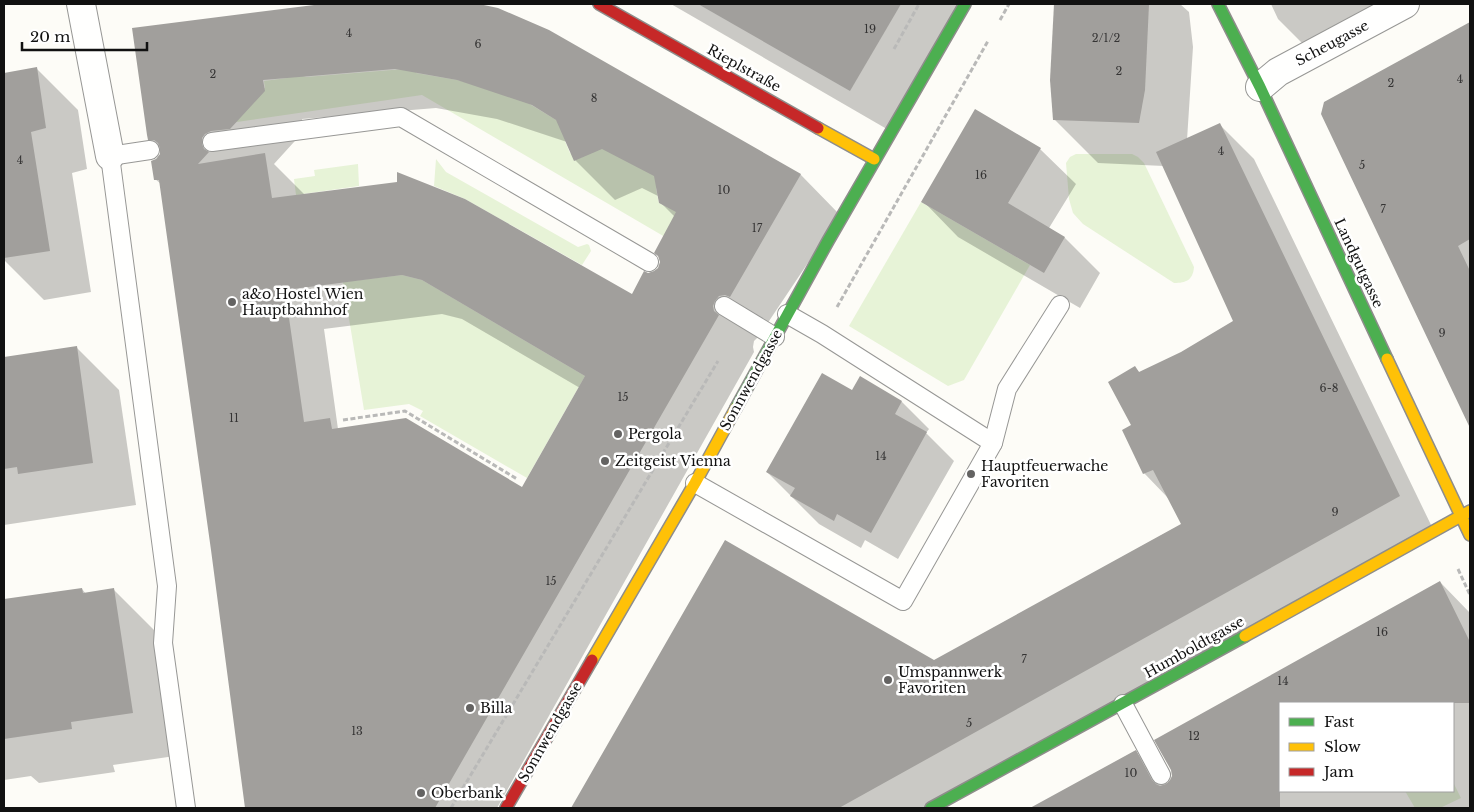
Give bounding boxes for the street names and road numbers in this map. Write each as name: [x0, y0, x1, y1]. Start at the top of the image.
street label: Scheugasse: [1292, 16, 1372, 70]
street label: Rieplstraße: [704, 40, 784, 96]
street label: Landgutgasse: [1330, 215, 1388, 311]
street label: Sonnwendgasse: [716, 326, 786, 434]
street label: Humboldtgasse: [1141, 612, 1247, 682]
street label: Sonnwendgasse: [514, 679, 586, 785]

